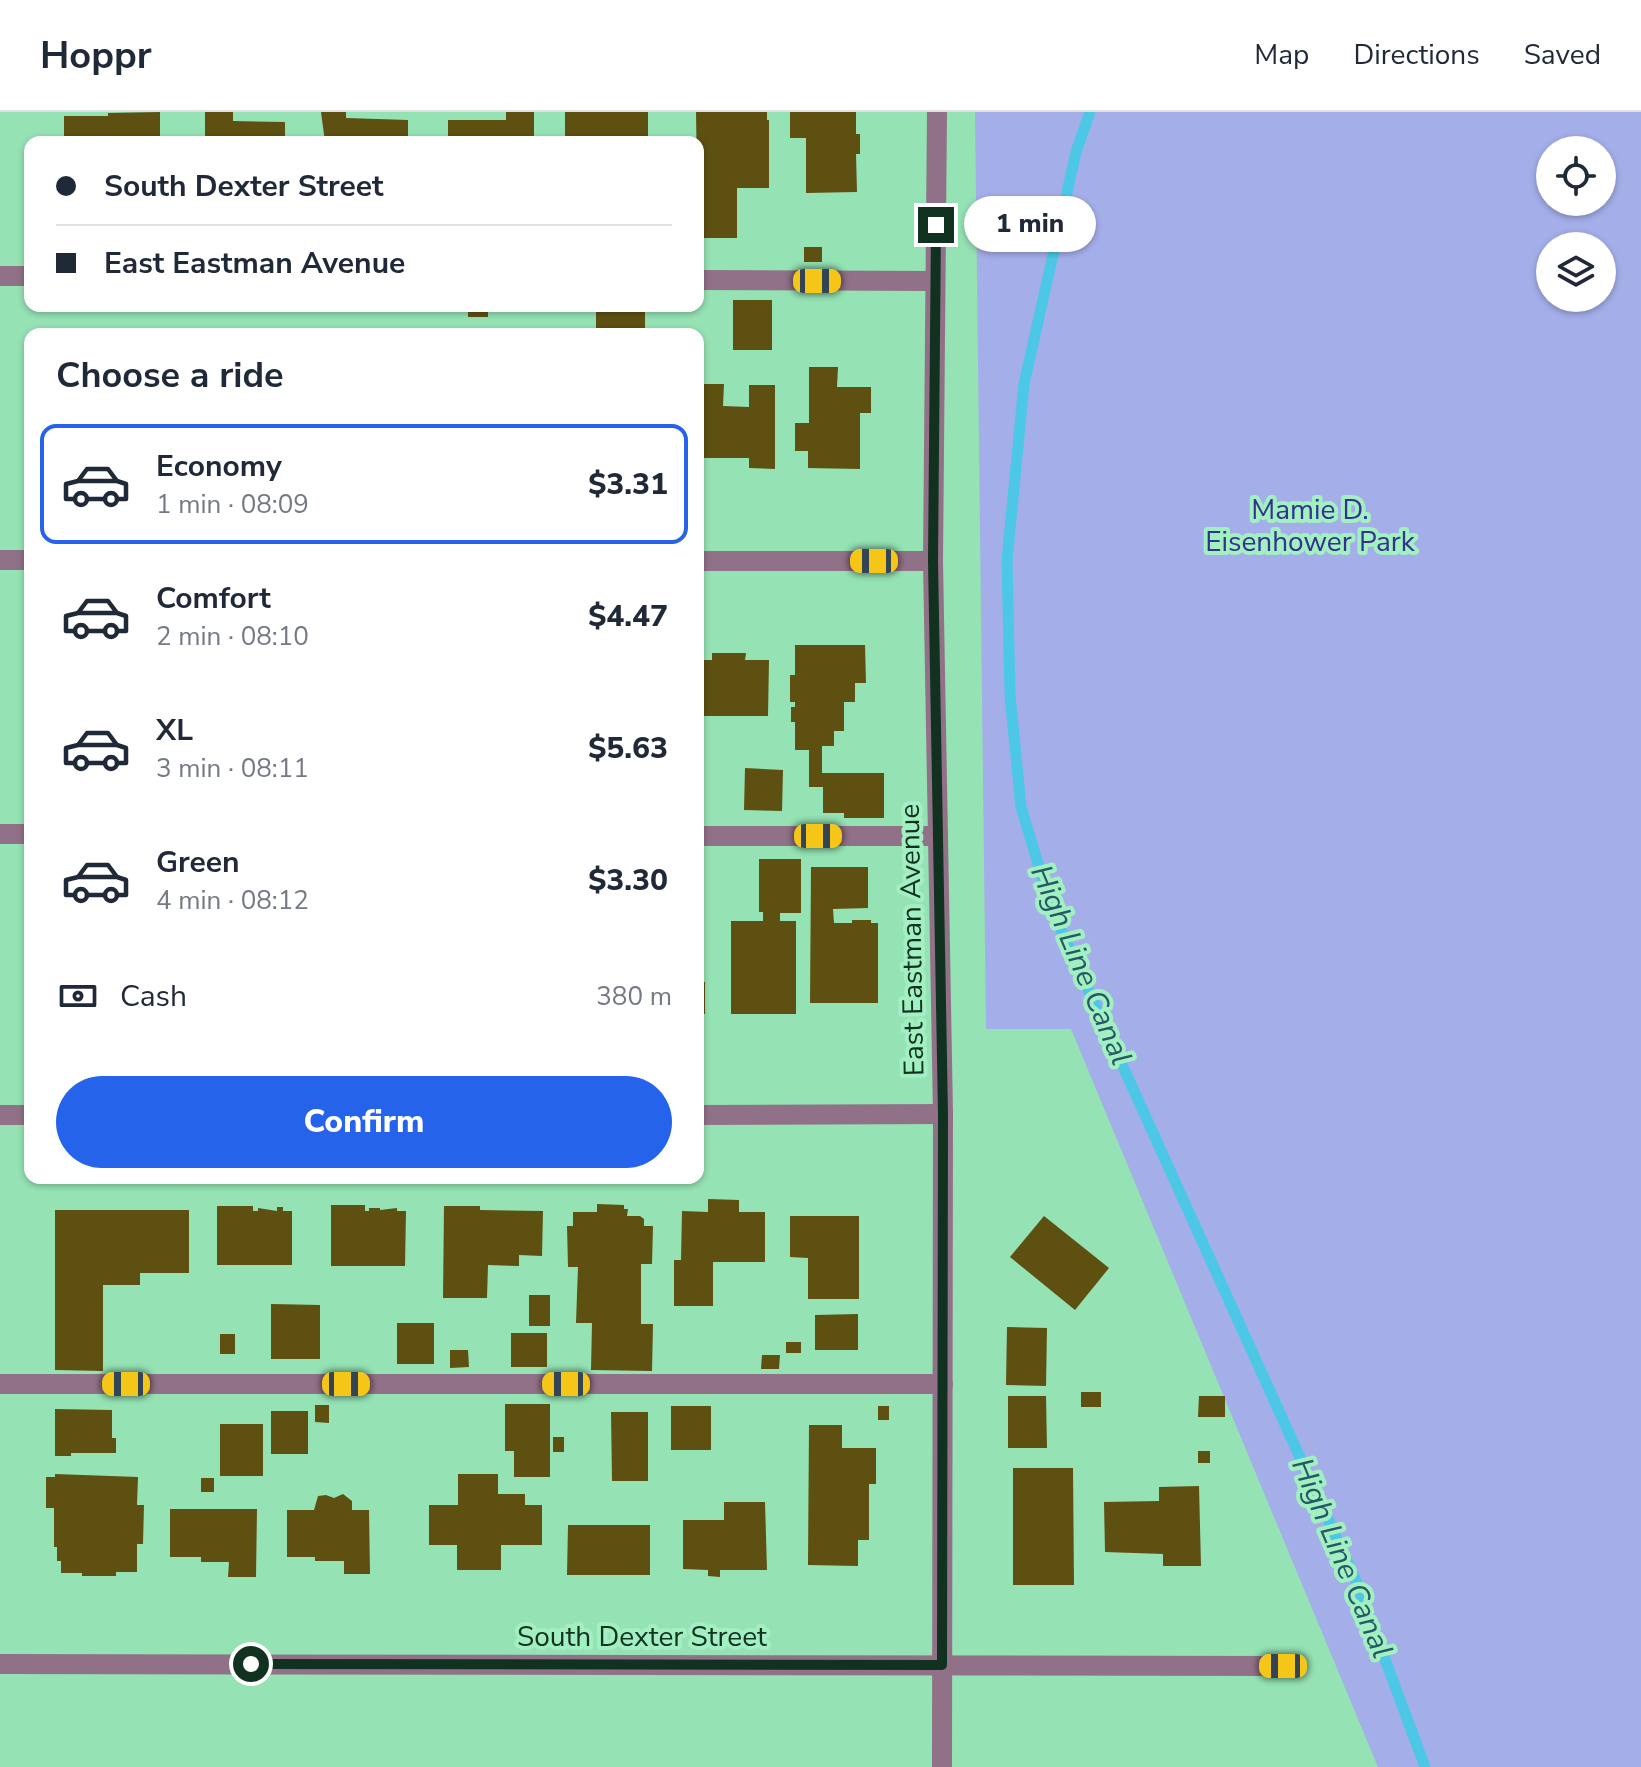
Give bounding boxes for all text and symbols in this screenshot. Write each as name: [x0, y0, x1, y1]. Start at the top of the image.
text: Hoppr: [40, 30, 152, 81]
text: Map: [1254, 36, 1309, 74]
text: Directions: [1353, 36, 1480, 74]
text: Saved: [1524, 36, 1601, 74]
map controls: [1536, 136, 1616, 312]
button: locate: [1536, 136, 1616, 216]
text: South Dexter Street: [104, 166, 383, 207]
callout: 1 min: [964, 197, 1096, 253]
text: 1 min: [996, 206, 1064, 241]
route end: [918, 207, 954, 243]
button: layers: [1536, 232, 1616, 312]
text: East Eastman Avenue: [104, 243, 405, 284]
car: [793, 269, 841, 293]
text: Choose a ride: [56, 351, 284, 400]
text: Economy: [156, 446, 282, 487]
icon: car: [60, 448, 132, 520]
text: $3.31: [588, 464, 668, 505]
text: 1 min · 08:09: [156, 487, 309, 522]
park label: Mamie D. Eisenhower Park: [1205, 491, 1416, 561]
car: [850, 549, 898, 573]
text: Comfort: [156, 578, 271, 619]
icon: car: [60, 580, 132, 652]
text: $4.47: [588, 596, 668, 637]
text: 2 min · 08:10: [156, 619, 309, 654]
text: XL: [156, 710, 193, 751]
icon: car: [60, 712, 132, 784]
text: $5.63: [588, 728, 668, 769]
text: 3 min · 08:11: [156, 751, 309, 786]
street label: East Eastman Avenue: [891, 803, 933, 1077]
car: [794, 824, 842, 848]
text: Green: [156, 842, 240, 883]
icon: car: [60, 844, 132, 916]
water label: High Line Canal: [1020, 859, 1142, 1071]
text: $3.30: [588, 860, 668, 901]
text: 4 min · 08:12: [156, 883, 309, 918]
icon: cash: [56, 974, 100, 1018]
text: Cash: [120, 976, 187, 1017]
text: 380 m: [596, 979, 672, 1014]
button: Confirm: [56, 1076, 672, 1168]
car: [102, 1372, 150, 1396]
car: [322, 1372, 370, 1396]
car: [542, 1372, 590, 1396]
water label: High Line Canal: [1281, 1452, 1403, 1664]
street label: South Dexter Street: [517, 1618, 767, 1656]
route start: [233, 1646, 269, 1682]
car: [1259, 1654, 1307, 1678]

